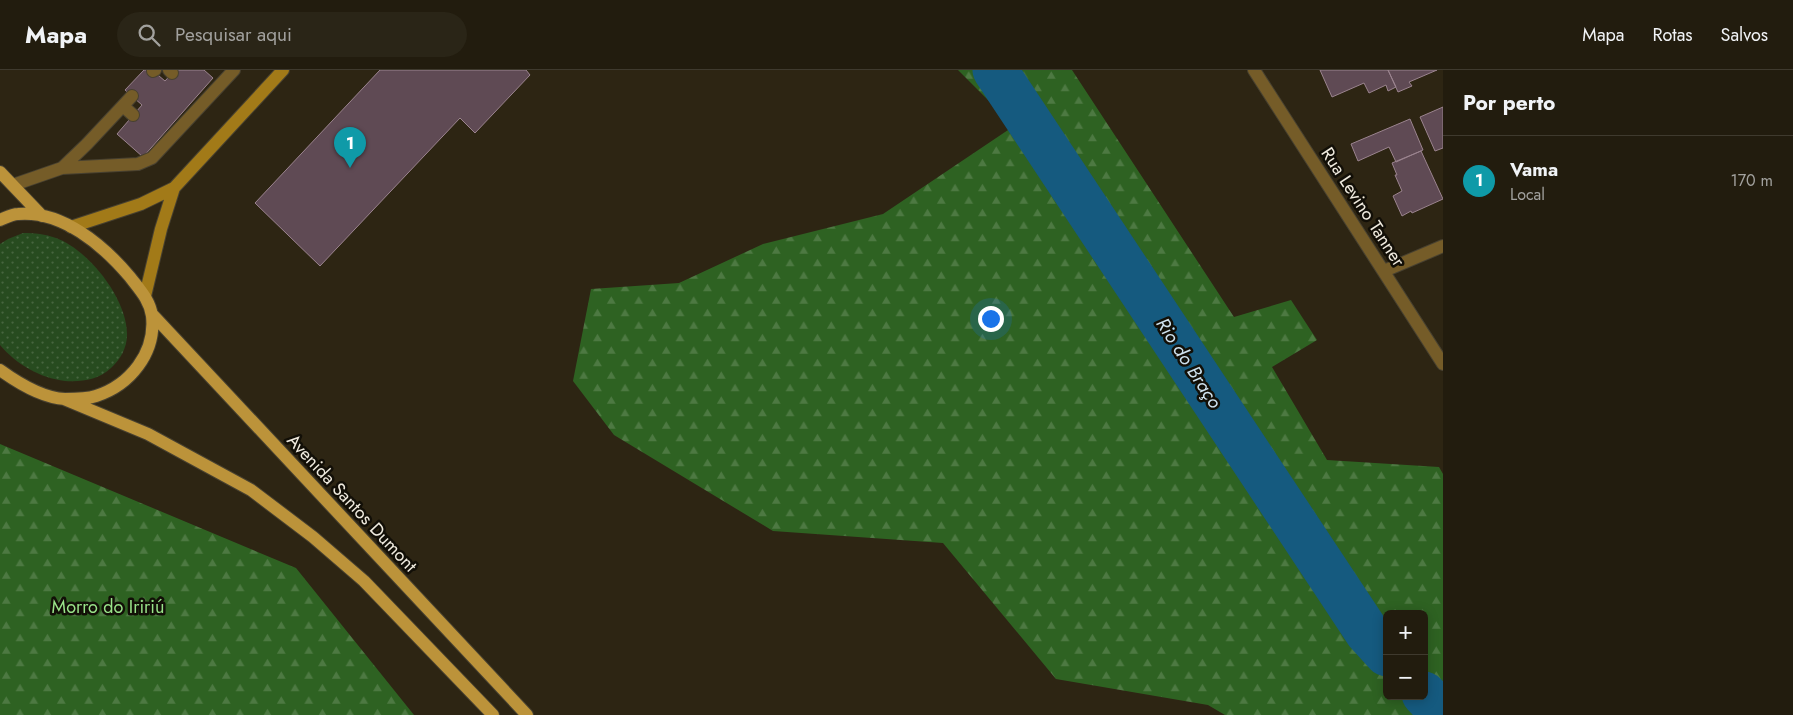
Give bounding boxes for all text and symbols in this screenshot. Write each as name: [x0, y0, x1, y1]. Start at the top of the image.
search box: [117, 12, 467, 57]
text: Mapa: [25, 17, 87, 52]
icon: search: [135, 21, 163, 49]
text: Pesquisar aqui: [175, 21, 292, 48]
text: Mapa: [1582, 22, 1624, 48]
text: Rotas: [1652, 22, 1693, 48]
text: Salvos: [1721, 22, 1768, 48]
text: Por perto: [1463, 88, 1555, 118]
pin: 1: [334, 127, 366, 168]
street label: Rua Levino Tanner: [1315, 142, 1412, 272]
text: Vama: [1510, 156, 1558, 183]
text: 1: [1475, 169, 1483, 192]
text: 170 m: [1731, 169, 1773, 192]
text: Local: [1510, 183, 1545, 206]
your location: [978, 306, 1004, 332]
water label: Rio do Braço: [1150, 312, 1228, 414]
street label: Avenida Santos Dumont: [281, 428, 424, 578]
park label: Morro do Iririú: [52, 594, 164, 620]
map controls: [1383, 610, 1428, 700]
button: +: [1383, 610, 1428, 655]
button: −: [1383, 655, 1428, 700]

